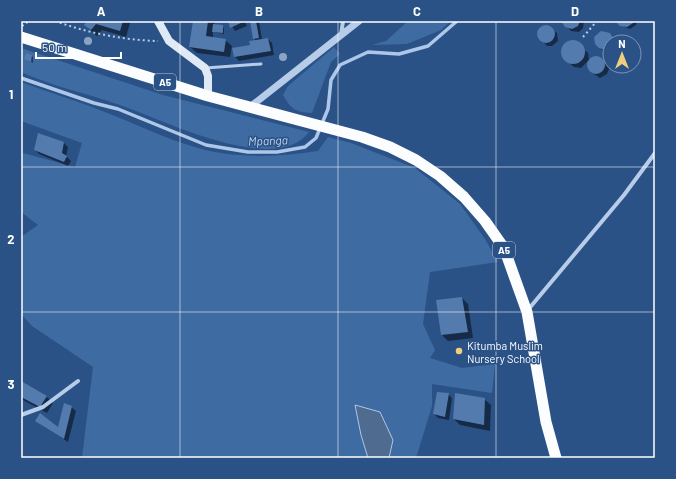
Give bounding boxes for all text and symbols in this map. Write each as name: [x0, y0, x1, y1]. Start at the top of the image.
text: A: [97, 3, 106, 19]
text: B: [255, 3, 263, 19]
text: C: [413, 3, 421, 19]
text: D: [571, 3, 579, 19]
scale bar: [36, 34, 121, 60]
north arrow: [602, 34, 642, 74]
text: N: [618, 37, 626, 50]
text: 50 m: [42, 40, 67, 54]
road number: A5: [154, 74, 176, 90]
text: 1: [9, 86, 13, 102]
water label: Mpanga: [248, 132, 288, 148]
text: 2: [7, 231, 15, 247]
road number: A5: [493, 242, 515, 258]
place label: Kitumba Muslim Nursery School: [467, 339, 543, 365]
marker: Kitumba Muslim Nursery School: [454, 346, 464, 356]
text: 3: [7, 376, 15, 392]

